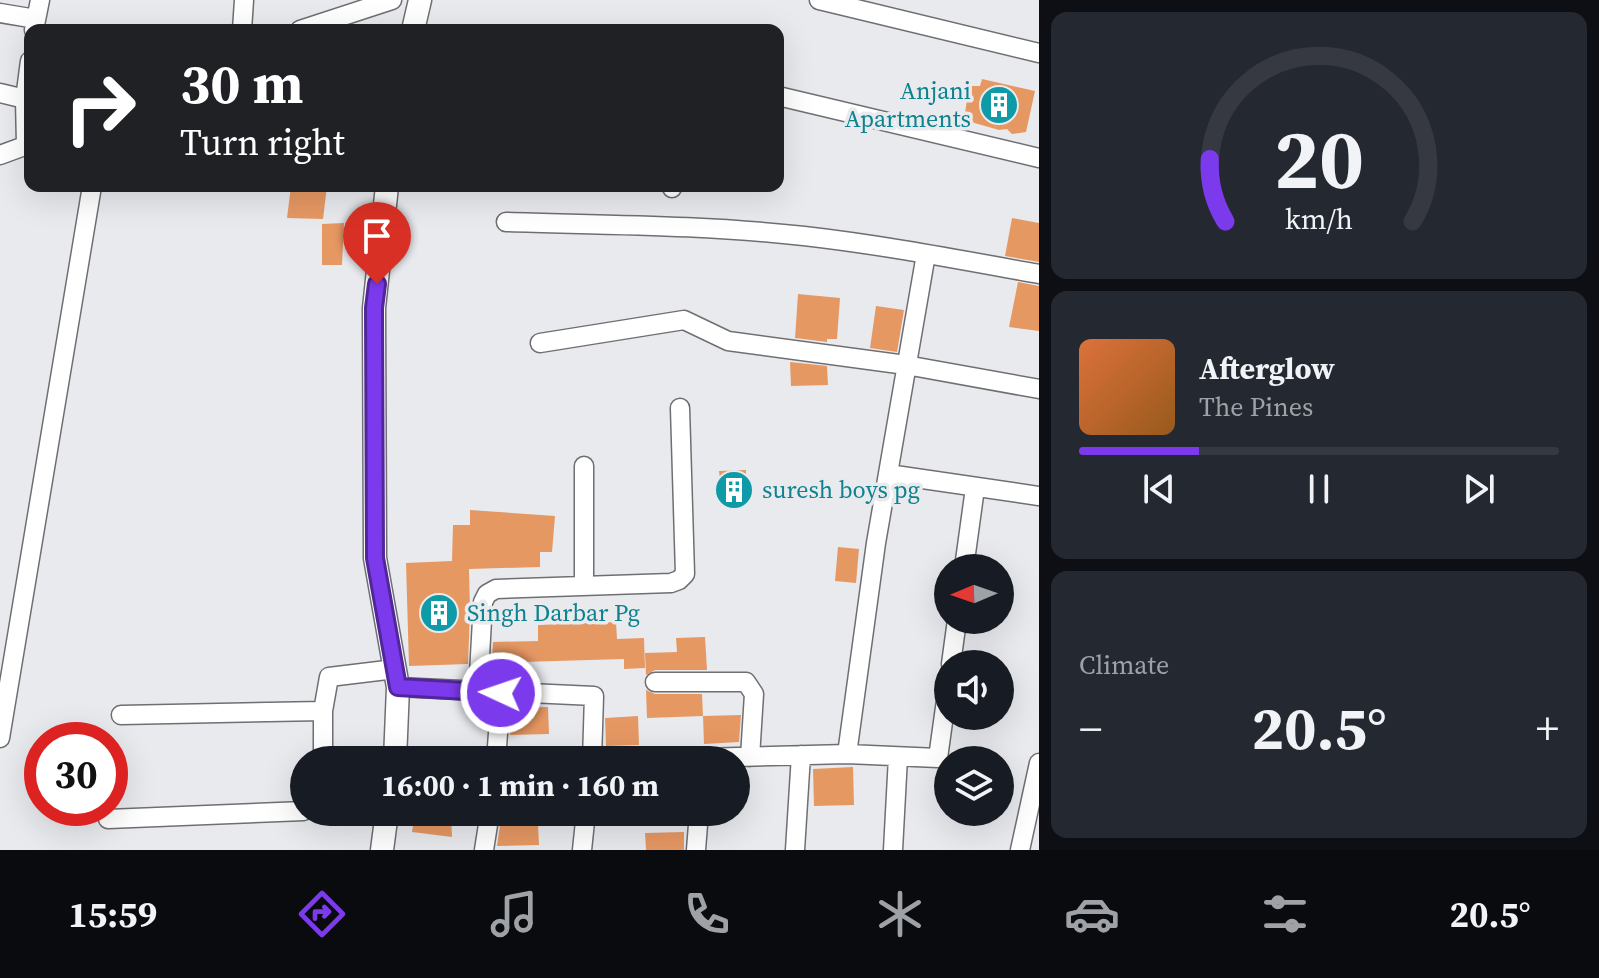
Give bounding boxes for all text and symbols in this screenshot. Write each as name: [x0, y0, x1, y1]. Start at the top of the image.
text: 30 m: [180, 45, 303, 122]
icon: right: [48, 56, 152, 160]
place label: Anjani Apartments: [845, 74, 971, 135]
building icon: Anjani Apartments: [978, 84, 1020, 126]
text: 20: [1274, 101, 1364, 215]
text: Turn right: [180, 118, 345, 167]
text: km/h: [1285, 199, 1353, 239]
pin: [343, 202, 411, 284]
icon: arrive: [355, 214, 399, 258]
text: Afterglow: [1199, 348, 1335, 389]
text: The Pines: [1199, 389, 1313, 425]
icon: previous: [1137, 467, 1181, 511]
icon: pause: [1297, 467, 1341, 511]
icon: next: [1457, 467, 1501, 511]
building icon: suresh boys pg: [713, 469, 755, 511]
place label: suresh boys pg: [762, 473, 920, 506]
north arrow: [934, 554, 1014, 634]
map controls: [934, 554, 1014, 826]
building icon: Singh Darbar Pg: [418, 592, 460, 634]
place label: Singh Darbar Pg: [467, 596, 640, 629]
text: Climate: [1079, 647, 1169, 683]
button: sound: [934, 650, 1014, 730]
position arrow: [459, 651, 543, 735]
text: 20.5°: [1251, 687, 1387, 769]
text: −: [1079, 698, 1102, 759]
text: +: [1536, 698, 1559, 759]
speed limit sign: 30: [24, 722, 128, 826]
button: layers: [934, 746, 1014, 826]
text: 16:00 · 1 min · 160 m: [381, 765, 659, 806]
icon: directions: [294, 886, 350, 942]
icon: music: [486, 886, 542, 942]
icon: phone: [679, 886, 735, 942]
icon: climate: [872, 886, 928, 942]
icon: car: [1064, 886, 1120, 942]
icon: filters: [1257, 886, 1313, 942]
text: 15:59: [68, 890, 157, 939]
text: 20.5°: [1449, 890, 1531, 939]

